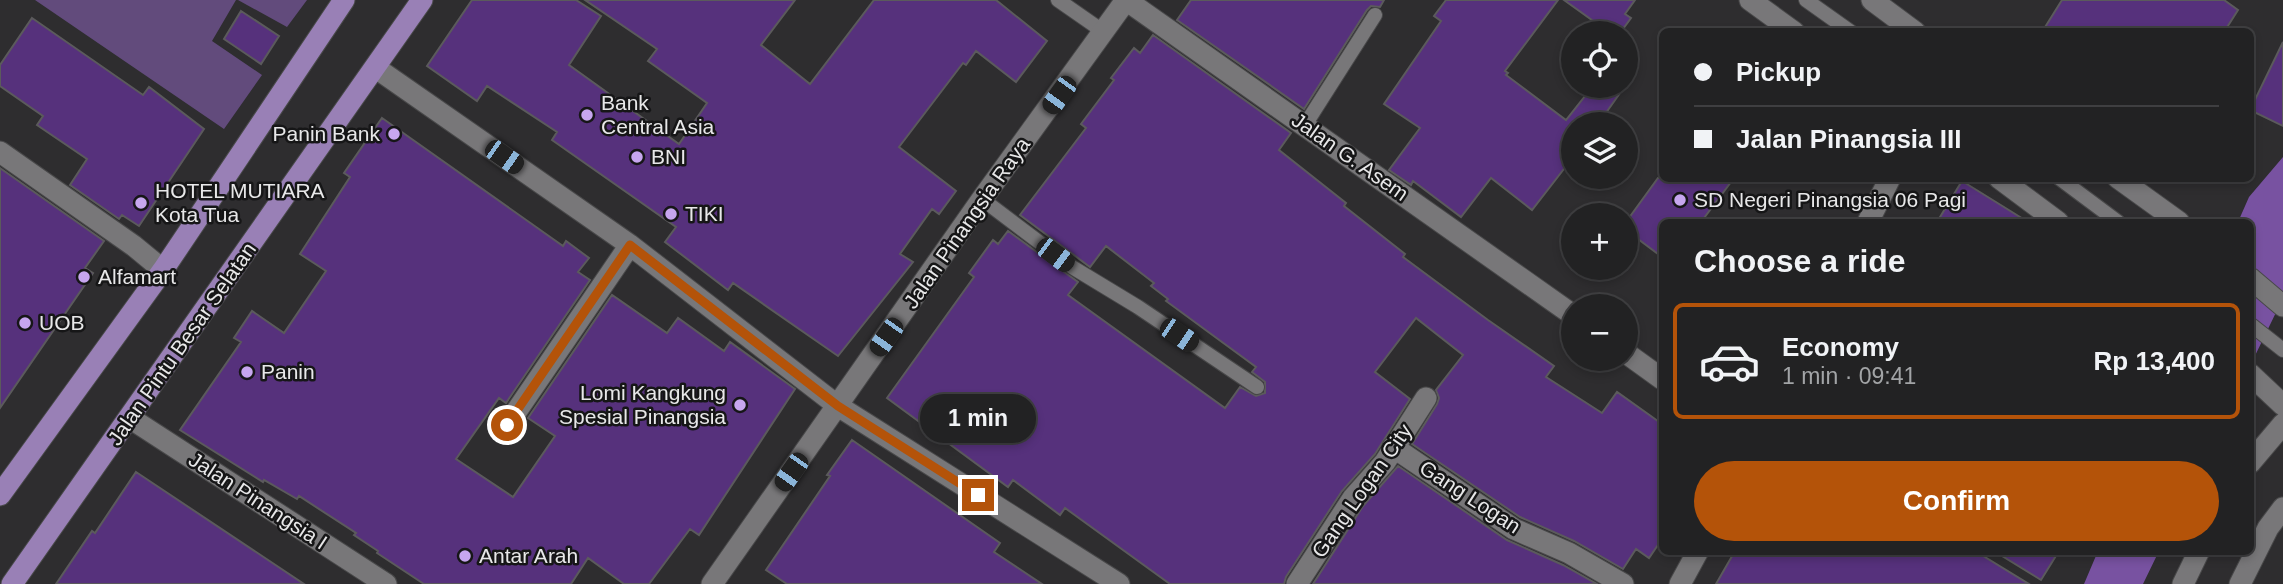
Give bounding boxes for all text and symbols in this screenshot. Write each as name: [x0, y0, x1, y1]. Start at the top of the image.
map controls: [1561, 21, 1638, 371]
button: locate: [1561, 21, 1638, 98]
text: Pickup: [1736, 57, 1821, 87]
car: [1039, 72, 1080, 118]
place label: Bank Central Asia: [601, 91, 715, 138]
marker: Bank Central Asia: [579, 107, 595, 123]
street label: Jalan G. Asem: [1288, 108, 1413, 205]
button: layers: [1561, 112, 1638, 189]
place label: Panin Bank: [273, 122, 380, 145]
text: Jalan Pinangsia III: [1736, 124, 1961, 154]
marker: Panin Bank: [386, 126, 402, 142]
street label: Jalan Pinangsia Raya: [899, 133, 1034, 313]
car: [481, 136, 528, 178]
place label: BNI: [651, 145, 686, 168]
marker: BNI: [629, 149, 645, 165]
place label: HOTEL MUTIARA Kota Tua: [155, 179, 325, 226]
place label: SD Negeri Pinangsia 06 Pagi: [1694, 188, 1966, 211]
marker: SD Negeri Pinangsia 06 Pagi: [1672, 192, 1688, 208]
marker: HOTEL MUTIARA Kota Tua: [133, 195, 149, 211]
place label: TIKI: [685, 202, 724, 225]
button: +: [1561, 203, 1638, 280]
marker: TIKI: [663, 206, 679, 222]
car: [1032, 234, 1079, 276]
street label: Jalan Pintu Besar Selatan: [103, 238, 260, 449]
text: Choose a ride: [1694, 243, 1906, 279]
place label: Alfamart: [98, 265, 176, 288]
marker: Alfamart: [76, 269, 92, 285]
button: −: [1561, 294, 1638, 371]
place label: UOB: [39, 311, 85, 334]
car: [866, 314, 907, 360]
marker: UOB: [17, 315, 33, 331]
car: [1156, 315, 1203, 355]
icon: car: [1698, 330, 1761, 393]
text: Economy: [1782, 332, 1899, 362]
text: Rp 13,400: [2094, 346, 2215, 376]
place label: Panin: [261, 360, 315, 383]
text: 1 min · 09:41: [1782, 363, 1916, 389]
marker: Panin: [239, 364, 255, 380]
place label: Lomi Kangkung Spesial Pinangsia: [559, 381, 726, 428]
callout: 1 min: [920, 393, 1036, 442]
marker: Lomi Kangkung Spesial Pinangsia: [732, 397, 748, 413]
text: 1 min: [948, 405, 1008, 431]
route start: [491, 409, 523, 441]
street label: Gang Logan City: [1307, 419, 1416, 562]
street label: Jalan Pinangsia I: [185, 447, 332, 554]
car: [771, 449, 812, 495]
street label: Gang Logan: [1416, 455, 1525, 538]
button: Confirm: [1694, 461, 2219, 541]
route end: [962, 479, 994, 511]
place label: Antar Arah: [479, 544, 578, 567]
marker: Antar Arah: [457, 548, 473, 564]

